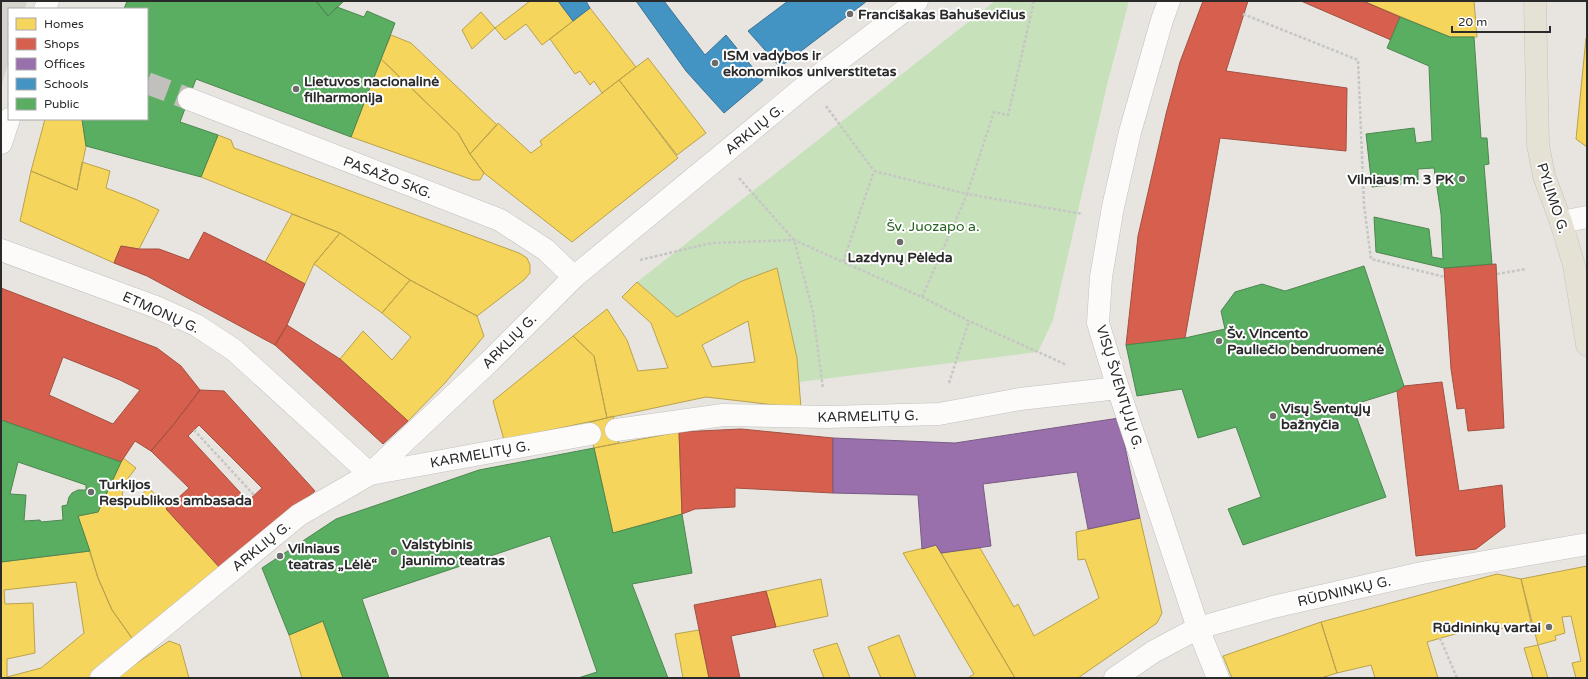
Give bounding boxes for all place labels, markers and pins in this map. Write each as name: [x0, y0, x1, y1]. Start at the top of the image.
place label: Francišakas Bahuševičius: [858, 6, 1026, 23]
marker: Francišakas Bahuševičius: [845, 9, 855, 19]
place label: ISM vadybos ir ekonomikos universtitetas: [723, 47, 897, 80]
marker: ISM vadybos ir ekonomikos universtitetas: [710, 58, 720, 68]
place label: Lietuvos nacionalinė filharmonija: [303, 73, 439, 106]
marker: Lietuvos nacionalinė filharmonija: [291, 84, 301, 94]
place label: Vilniaus m. 3 PK: [1347, 171, 1455, 188]
marker: Vilniaus m. 3 PK: [1457, 174, 1467, 184]
marker: Lazdynų Pėlėda: [895, 237, 905, 247]
place label: Lazdynų Pėlėda: [847, 249, 953, 266]
place label: Šv. Vincento Pauliečio bendruomenė: [1227, 325, 1384, 358]
marker: Šv. Vincento Pauliečio bendruomenė: [1214, 336, 1224, 346]
place label: Visų Šventųjų bažnyčia: [1281, 400, 1371, 433]
marker: Visų Šventųjų bažnyčia: [1268, 411, 1278, 421]
place label: Turkijos Respublikos ambasada: [98, 476, 252, 509]
marker: Turkijos Respublikos ambasada: [86, 487, 96, 497]
place label: Valstybinis jaunimo teatras: [401, 536, 505, 569]
place label: Vilniaus teatras „Lėlė“: [287, 540, 377, 573]
marker: Valstybinis jaunimo teatras: [389, 547, 399, 557]
marker: Vilniaus teatras „Lėlė“: [275, 551, 285, 561]
place label: Rūdininkų vartai: [1433, 619, 1541, 636]
marker: Rūdininkų vartai: [1544, 622, 1554, 632]

